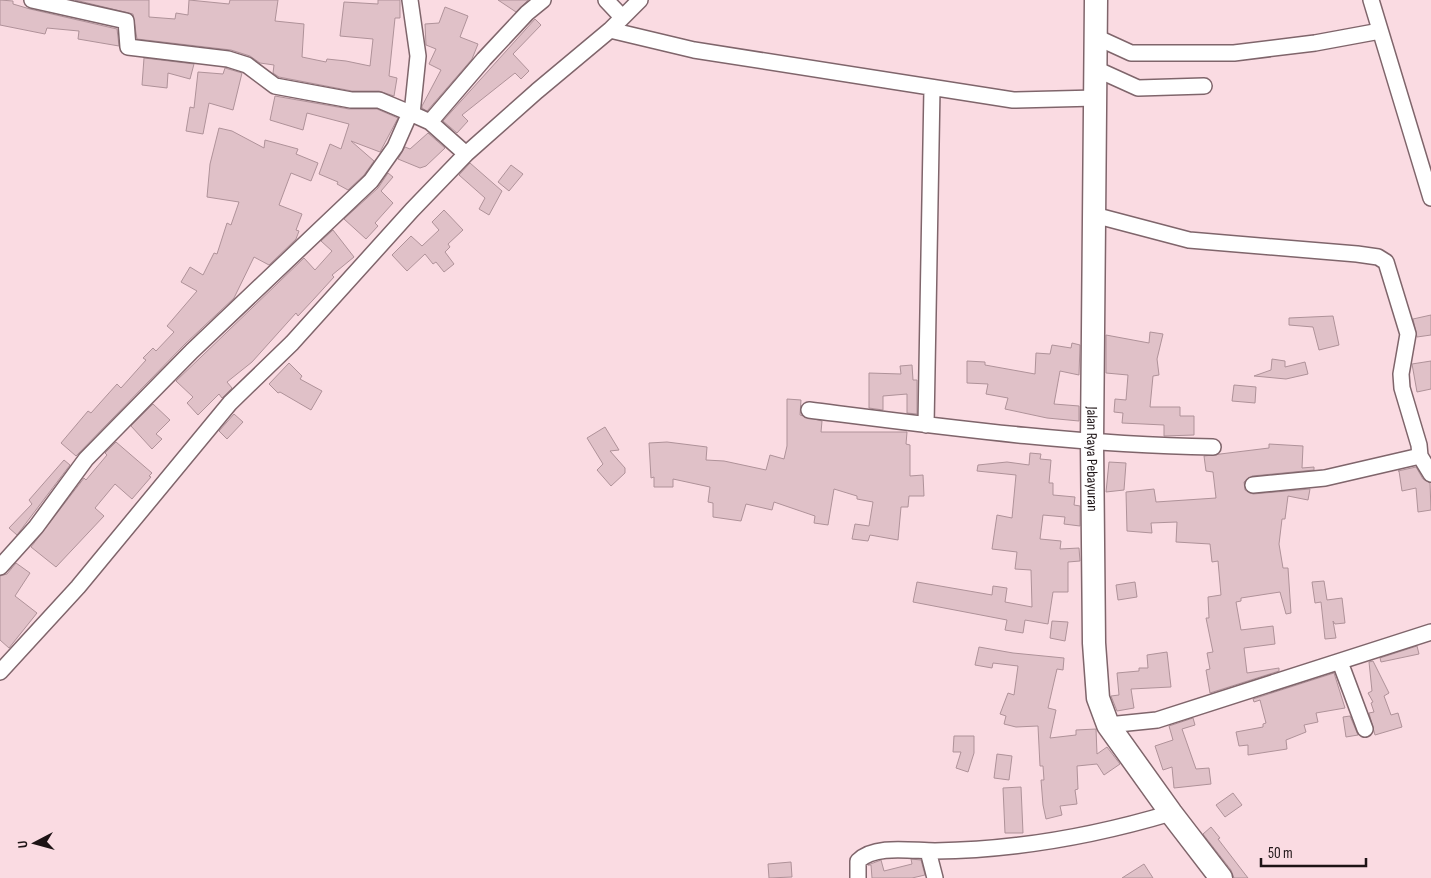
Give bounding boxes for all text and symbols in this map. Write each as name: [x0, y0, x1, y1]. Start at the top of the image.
street label: Jalan Raya Pebayuran: [1082, 405, 1102, 512]
north arrow: [10, 818, 60, 868]
scale bar: [1261, 836, 1366, 868]
text: U: [14, 840, 31, 849]
text: 50 m: [1268, 844, 1293, 863]

